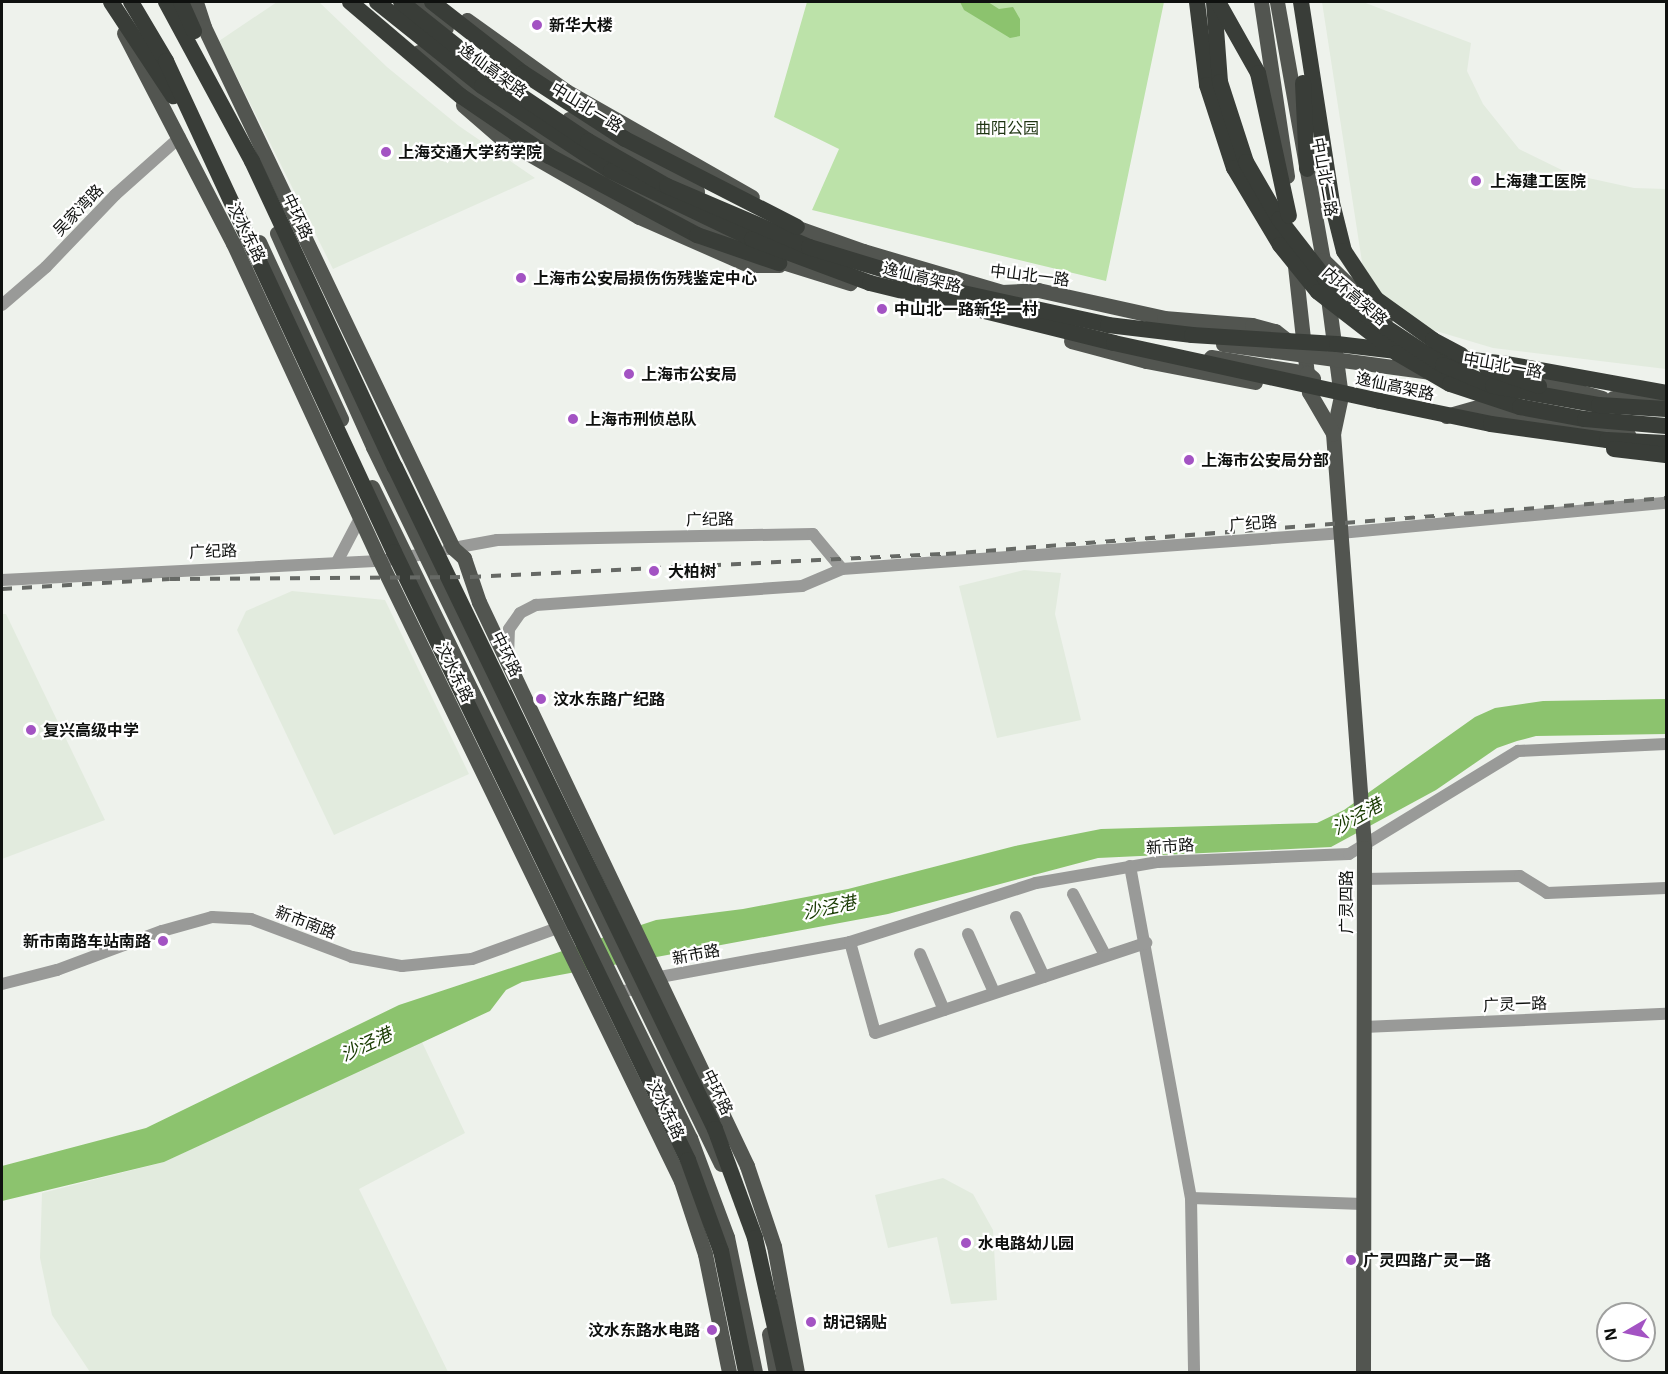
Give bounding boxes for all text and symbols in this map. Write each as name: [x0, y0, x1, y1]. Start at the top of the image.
place label: 新华大楼: [549, 15, 613, 35]
marker: 新华大楼: [530, 18, 544, 32]
street label: 逸仙高架路: [455, 39, 531, 101]
street label: 中山北一路: [548, 78, 626, 136]
park label: 曲阳公园: [975, 118, 1039, 138]
street label: 中山北二路: [1309, 136, 1341, 218]
place label: 上海交通大学药学院: [398, 142, 542, 162]
marker: 上海交通大学药学院: [379, 145, 393, 159]
place label: 上海建工医院: [1490, 171, 1586, 191]
marker: 上海建工医院: [1467, 172, 1485, 190]
street label: 吴家湾路: [49, 180, 107, 240]
street label: 中环路: [279, 190, 317, 242]
street label: 汶水东路: [224, 199, 270, 265]
street label: 逸仙高架路: [881, 258, 963, 296]
street label: 中山北一路: [989, 261, 1071, 289]
street label: 内环高架路: [1319, 263, 1391, 329]
place label: 上海市公安局损伤伤残鉴定中心: [533, 268, 757, 288]
marker: 上海市公安局损伤伤残鉴定中心: [514, 271, 528, 285]
place label: 中山北一路新华一村: [894, 299, 1038, 319]
marker: 中山北一路新华一村: [875, 302, 889, 316]
street label: 中山北一路: [1462, 349, 1544, 381]
place label: 上海市公安局: [641, 364, 737, 384]
marker: 上海市公安局: [622, 367, 636, 381]
street label: 逸仙高架路: [1354, 368, 1436, 404]
place label: 上海市刑侦总队: [585, 409, 697, 429]
marker: 上海市刑侦总队: [566, 412, 580, 426]
place label: 上海市公安局分部: [1201, 450, 1329, 470]
marker: 上海市公安局分部: [1182, 453, 1196, 467]
street label: 广纪路: [686, 509, 734, 529]
street label: 广纪路: [1228, 512, 1278, 534]
street label: 广纪路: [189, 541, 237, 561]
place label: 大柏树: [668, 561, 716, 581]
marker: 大柏树: [645, 562, 663, 580]
street label: 中环路: [488, 628, 526, 680]
street label: 汶水东路: [432, 639, 478, 705]
place label: 汶水东路广纪路: [553, 689, 665, 709]
marker: 汶水东路广纪路: [534, 692, 548, 706]
place label: 复兴高级中学: [43, 720, 139, 740]
marker: 复兴高级中学: [24, 723, 38, 737]
water label: 沙泾港: [1328, 793, 1386, 839]
street label: 新市路: [1145, 835, 1195, 857]
street label: 广灵四路: [1336, 870, 1356, 934]
water label: 沙泾港: [800, 891, 858, 923]
street label: 新市南路: [273, 902, 339, 942]
place label: 新市南路车站南路: [23, 931, 151, 951]
marker: 新市南路车站南路: [156, 934, 170, 948]
street label: 新市路: [671, 940, 721, 968]
street label: 广灵一路: [1483, 993, 1547, 1015]
water label: 沙泾港: [337, 1023, 395, 1065]
street label: 中环路: [699, 1066, 737, 1118]
street label: 汶水东路: [643, 1076, 689, 1142]
place label: 水电路幼儿园: [978, 1233, 1074, 1253]
marker: 水电路幼儿园: [959, 1236, 973, 1250]
place label: 广灵四路广灵一路: [1363, 1250, 1491, 1270]
marker: 广灵四路广灵一路: [1344, 1253, 1358, 1267]
north arrow: [1596, 1302, 1656, 1362]
place label: 胡记锅贴: [823, 1312, 887, 1332]
marker: 胡记锅贴: [804, 1315, 818, 1329]
place label: 汶水东路水电路: [588, 1320, 700, 1340]
marker: 汶水东路水电路: [705, 1323, 719, 1337]
text: N: [1598, 1326, 1622, 1343]

